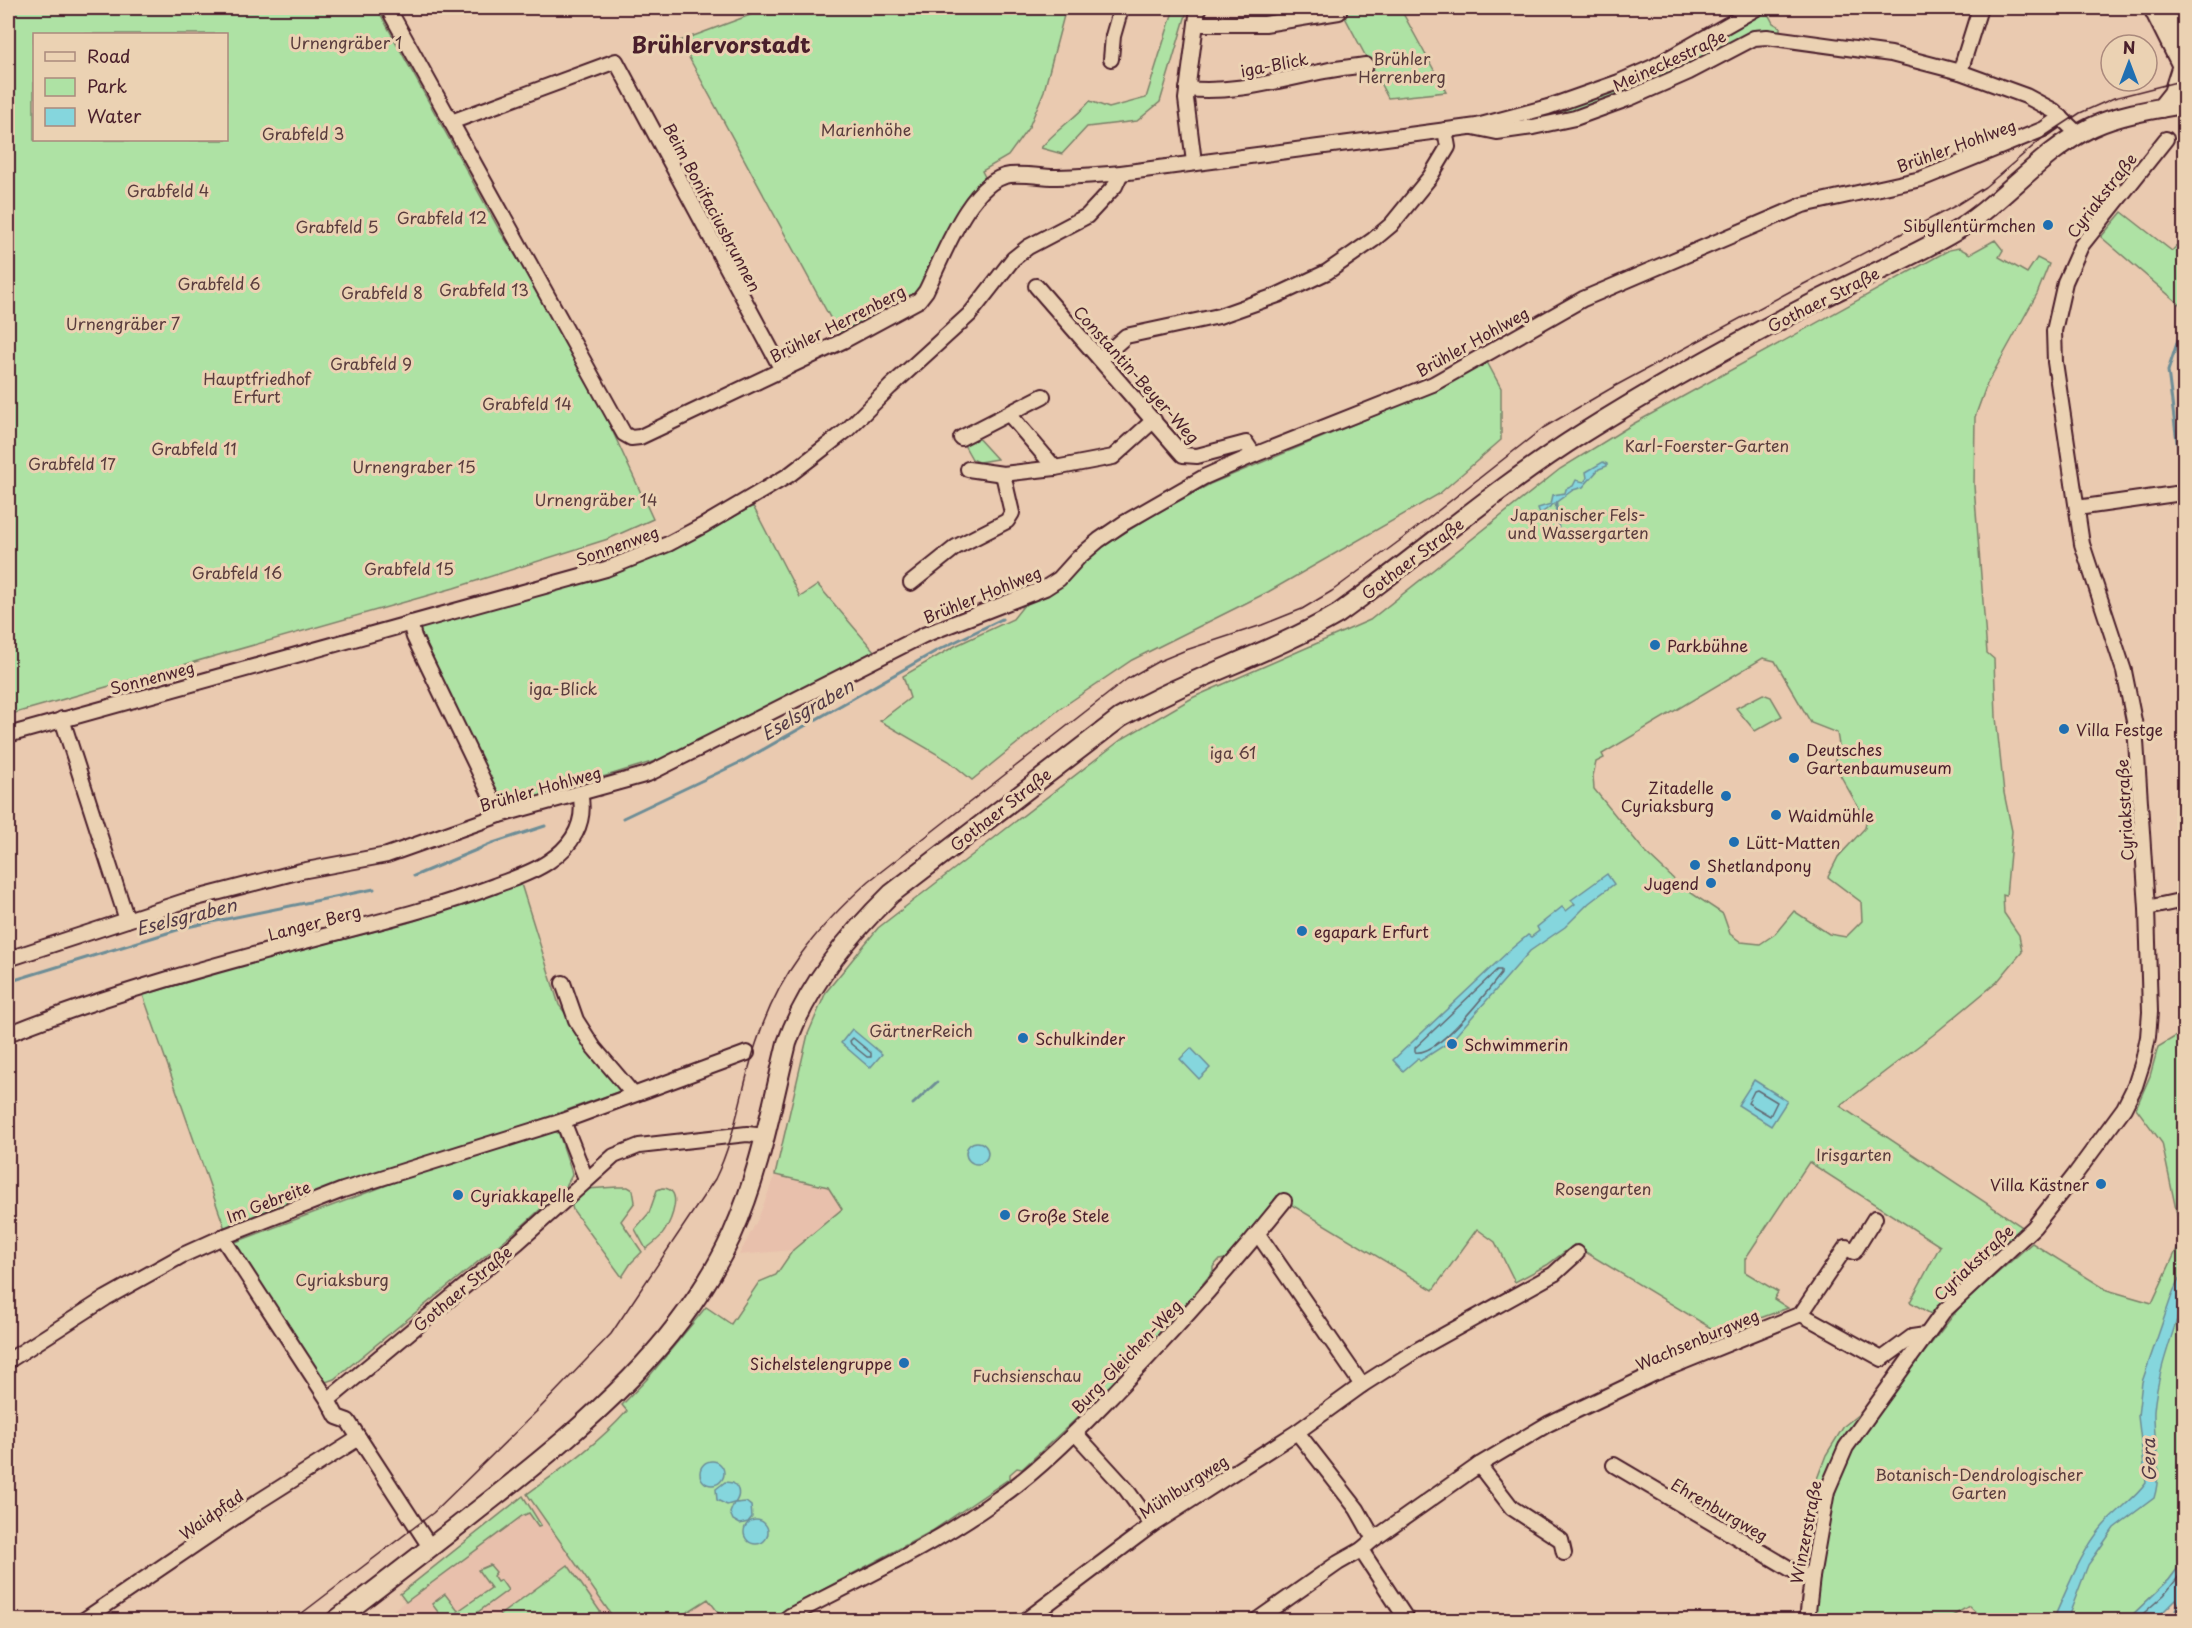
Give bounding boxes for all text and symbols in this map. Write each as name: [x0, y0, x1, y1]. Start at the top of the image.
street label: Meineckestraße: [1608, 23, 1730, 97]
district label: Brühlervorstadt: [631, 27, 811, 60]
park label: Urnengräber 1: [290, 30, 402, 54]
legend: [33, 33, 228, 141]
north arrow: [2099, 33, 2159, 93]
text: N: [2123, 35, 2135, 59]
text: Road: [87, 42, 131, 69]
street label: iga-Blick: [1238, 46, 1310, 82]
park label: Brühler Herrenberg: [1358, 46, 1446, 88]
text: Park: [87, 72, 127, 99]
text: Water: [87, 102, 142, 129]
street label: Brühler Hohlweg: [1893, 112, 2019, 178]
park label: Marienhöhe: [821, 117, 911, 141]
street label: Beim Bonifaciusbrunnen: [658, 118, 768, 296]
park label: Grabfeld 3: [262, 121, 344, 145]
street label: Cyriakstraße: [2060, 147, 2142, 243]
park label: Grabfeld 4: [127, 178, 209, 202]
park label: Grabfeld 12: [397, 205, 487, 229]
place label: Sibyllentürmchen: [1903, 213, 2036, 237]
park label: Grabfeld 5: [296, 214, 378, 238]
marker: Sibyllentürmchen: [2041, 218, 2055, 232]
street label: Gothaer Straße: [1763, 260, 1883, 338]
park label: Grabfeld 6: [177, 271, 261, 295]
park label: Grabfeld 13: [439, 277, 529, 301]
street label: Brühler Herrenberg: [765, 278, 909, 368]
park label: Grabfeld 8: [341, 280, 423, 304]
street label: Constantin-Beyer-Weg: [1068, 300, 1206, 448]
street label: Brühler Hohlweg: [1411, 300, 1533, 382]
park label: Urnengräber 7: [66, 311, 180, 335]
park label: Grabfeld 9: [330, 351, 412, 375]
park label: Hauptfriedhof Erfurt: [203, 366, 313, 408]
park label: Grabfeld 14: [482, 391, 572, 415]
park label: Karl-Foerster-Garten: [1625, 433, 1789, 457]
park label: Grabfeld 11: [151, 436, 237, 460]
park label: Grabfeld 17: [28, 451, 116, 475]
park label: Urnengraber 15: [352, 454, 476, 478]
park label: Urnengräber 14: [534, 487, 658, 511]
park label: Japanischer Fels- und Wassergarten: [1507, 502, 1649, 544]
street label: Gothaer Straße: [1356, 512, 1468, 604]
street label: Sonnenweg: [572, 519, 662, 571]
park label: Grabfeld 15: [364, 556, 454, 580]
street label: Brühler Hohlweg: [919, 559, 1045, 629]
park label: Grabfeld 16: [192, 560, 282, 584]
place label: Parkbühne: [1667, 633, 1748, 657]
marker: Parkbühne: [1648, 638, 1662, 652]
street label: Sonnenweg: [107, 654, 197, 700]
water label: Eselsgraben: [756, 671, 859, 746]
park label: iga-Blick: [529, 676, 598, 700]
place label: Villa Festge: [2076, 717, 2163, 741]
marker: Villa Festge: [2057, 722, 2071, 736]
place label: Deutsches Gartenbaumuseum: [1806, 737, 1952, 779]
park label: iga 61: [1210, 740, 1256, 764]
marker: Deutsches Gartenbaumuseum: [1787, 751, 1801, 765]
street label: Cyriakstraße: [2109, 758, 2139, 862]
street label: Brühler Hohlweg: [476, 759, 604, 817]
street label: Gothaer Straße: [944, 762, 1056, 856]
place label: Zitadelle Cyriaksburg: [1621, 775, 1714, 817]
marker: Zitadelle Cyriaksburg: [1719, 789, 1733, 803]
place label: Waidmühle: [1788, 803, 1874, 827]
marker: Waidmühle: [1769, 808, 1783, 822]
place label: Lütt-Matten: [1746, 830, 1840, 854]
marker: Lütt-Matten: [1727, 835, 1741, 849]
place label: Shetlandpony: [1707, 853, 1811, 877]
marker: Shetlandpony: [1688, 858, 1702, 872]
place label: Jugend: [1644, 871, 1699, 895]
marker: Jugend: [1704, 876, 1718, 890]
water label: Eselsgraben: [133, 890, 240, 942]
street label: Langer Berg: [265, 898, 363, 946]
place label: egapark Erfurt: [1314, 919, 1429, 943]
marker: egapark Erfurt: [1295, 924, 1309, 938]
park label: GärtnerReich: [869, 1018, 973, 1042]
place label: Schulkinder: [1035, 1026, 1126, 1050]
marker: Schulkinder: [1016, 1031, 1030, 1045]
place label: Schwimmerin: [1464, 1032, 1568, 1056]
marker: Schwimmerin: [1445, 1037, 1459, 1051]
park label: Irisgarten: [1816, 1142, 1892, 1166]
place label: Villa Kästner: [1990, 1172, 2090, 1196]
street label: Im Gebreite: [222, 1174, 314, 1228]
park label: Rosengarten: [1555, 1176, 1651, 1200]
marker: Villa Kästner: [2094, 1177, 2108, 1191]
place label: Cyriakkapelle: [470, 1183, 575, 1207]
marker: Cyriakkapelle: [451, 1188, 465, 1202]
place label: Große Stele: [1017, 1203, 1110, 1227]
marker: Große Stele: [998, 1208, 1012, 1222]
street label: Cyriakstraße: [1928, 1218, 2018, 1306]
street label: Gothaer Straße: [407, 1239, 517, 1337]
park label: Cyriaksburg: [295, 1267, 389, 1291]
street label: Burg-Gleichen-Weg: [1065, 1294, 1187, 1418]
street label: Wachsenburgweg: [1632, 1302, 1762, 1376]
place label: Sichelstelengruppe: [750, 1351, 892, 1375]
marker: Sichelstelengruppe: [897, 1356, 911, 1370]
park label: Fuchsienschau: [972, 1363, 1082, 1387]
water label: Gera: [2134, 1437, 2162, 1482]
street label: Mühlburgweg: [1134, 1448, 1232, 1524]
park label: Botanisch-Dendrologischer Garten: [1875, 1462, 2083, 1504]
street label: Ehrenburgweg: [1667, 1471, 1773, 1547]
street label: Winzerstraße: [1783, 1478, 1827, 1586]
street label: Waidpfad: [174, 1483, 248, 1545]

